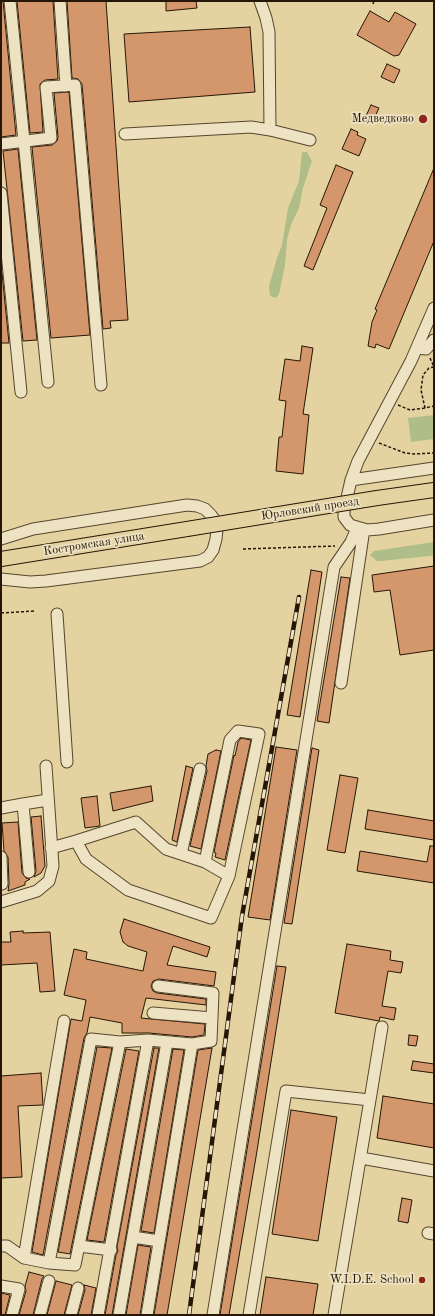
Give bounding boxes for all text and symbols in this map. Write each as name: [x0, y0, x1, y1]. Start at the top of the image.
place label: Медведково: [352, 112, 414, 126]
marker: Медведково: [417, 113, 429, 125]
street label: Юрловский проезд: [260, 494, 360, 524]
street label: Костромская улица: [42, 529, 146, 559]
place label: W.I.D.E. School: [329, 1273, 414, 1287]
marker: W.I.D.E. School: [417, 1275, 427, 1285]

